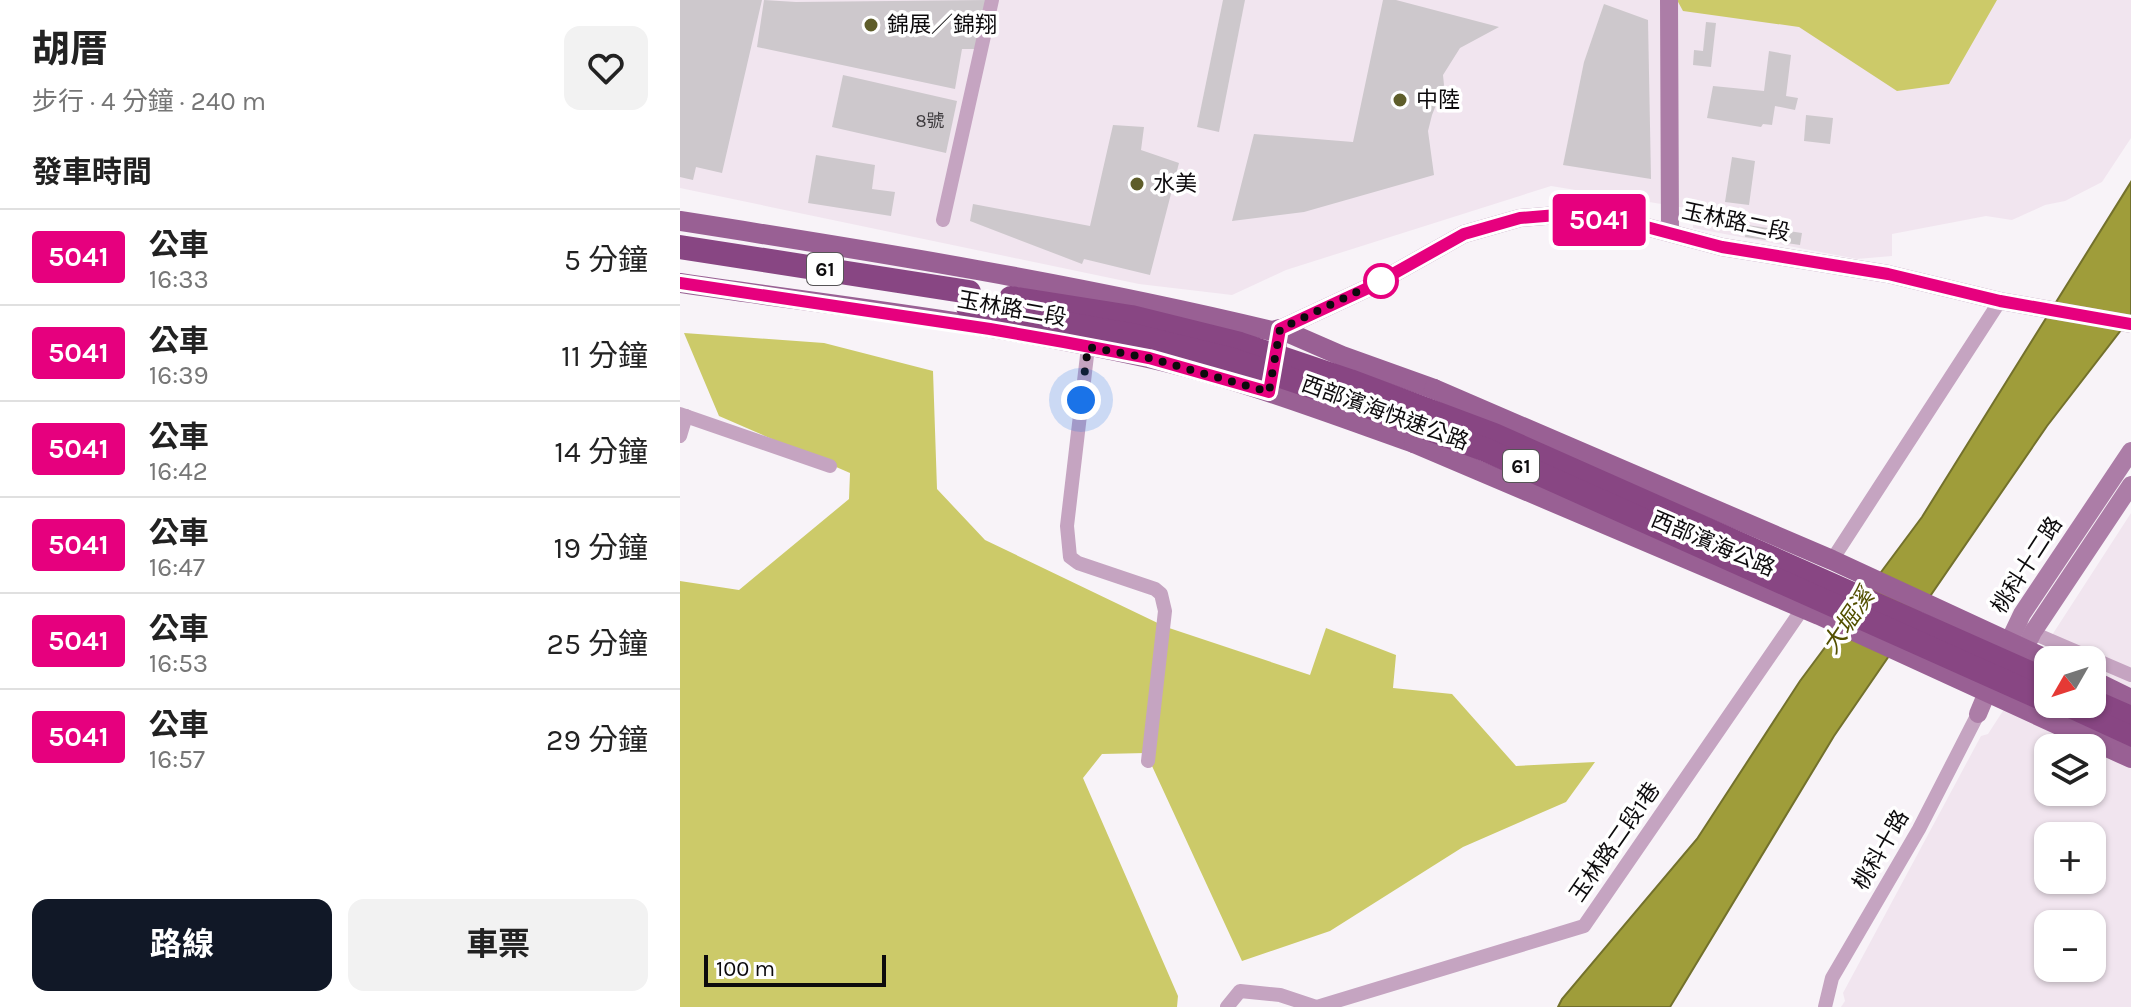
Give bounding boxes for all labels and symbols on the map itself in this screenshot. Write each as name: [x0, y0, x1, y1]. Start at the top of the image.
place label: 錦展／錦翔: [887, 12, 997, 38]
marker: 錦展／錦翔: [862, 16, 880, 34]
place label: 中陸: [1416, 87, 1460, 113]
marker: 中陸: [1391, 91, 1409, 109]
house number: 8號: [915, 110, 945, 132]
place label: 水美: [1153, 171, 1197, 197]
marker: 水美: [1128, 175, 1146, 193]
line badge: 5041: [1543, 194, 1655, 246]
street label: 玉林路二段: [1679, 198, 1793, 246]
road number: 61: [807, 253, 843, 285]
unlabelled marker: [1364, 264, 1398, 298]
street label: 玉林路二段: [956, 287, 1068, 331]
street label: 西部濱海快速公路: [1298, 371, 1472, 455]
your location: [1061, 380, 1101, 420]
road number: 61: [1503, 450, 1539, 482]
street label: 西部濱海公路: [1647, 506, 1779, 582]
street label: 桃科十二路: [1986, 512, 2068, 618]
water label: 大堀溪: [1816, 581, 1881, 659]
north arrow: [2034, 646, 2106, 718]
street label: 玉林路二段1巷: [1564, 777, 1666, 907]
street label: 桃科十路: [1848, 805, 1914, 895]
scale bar: [704, 951, 886, 987]

